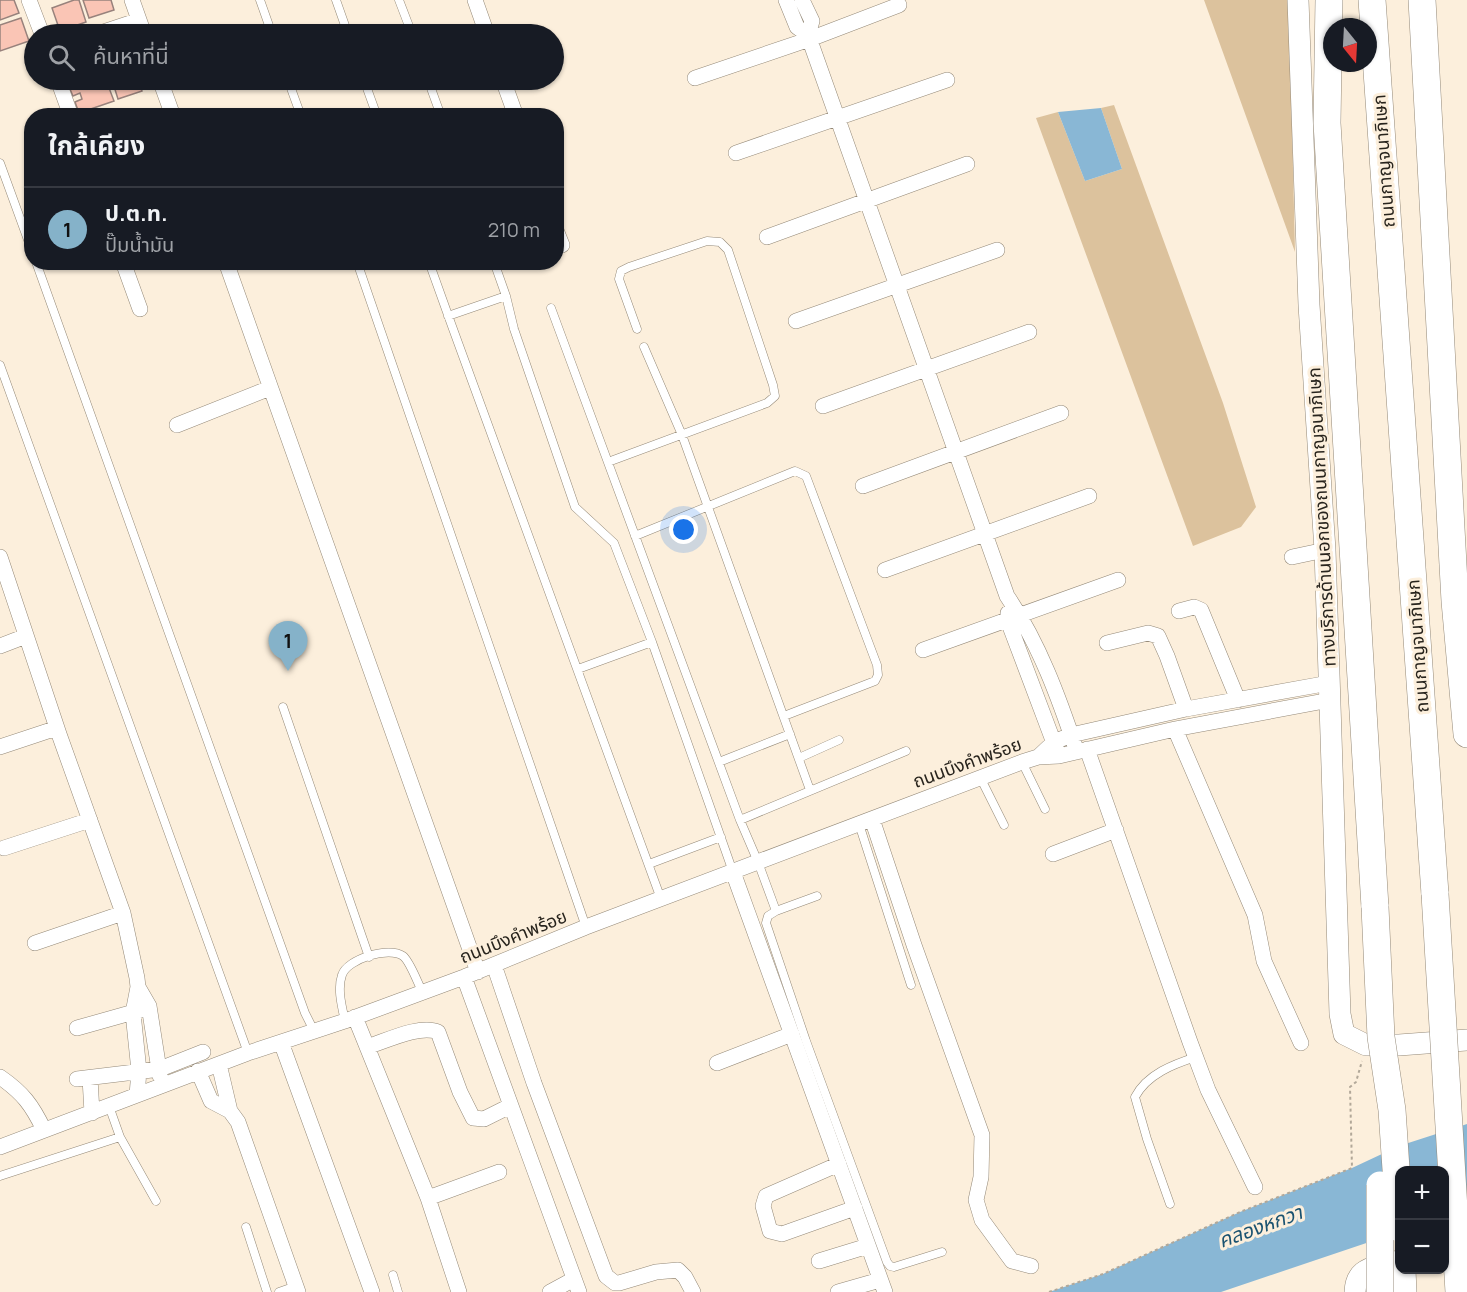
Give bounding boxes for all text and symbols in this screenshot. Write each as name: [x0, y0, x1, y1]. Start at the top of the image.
north arrow: [1323, 18, 1377, 72]
search box: [24, 24, 564, 90]
icon: search: [45, 41, 78, 74]
text: ค้นหาที่นี่: [93, 41, 169, 71]
street label: ถนนกาญจนาภิเษก: [1366, 94, 1400, 228]
text: ใกล้เคียง: [48, 127, 145, 163]
text: ป.ต.ท.: [105, 198, 168, 228]
text: 1: [63, 216, 72, 243]
text: 210 m: [488, 216, 540, 243]
text: ปั๊มน้ำมัน: [105, 231, 174, 258]
street label: ทางบริการด้านนอกของถนนกาญจนาภิเษก: [1301, 367, 1341, 667]
your location: [669, 515, 698, 544]
street label: ถนนกาญจนาภิเษก: [1400, 579, 1434, 713]
pin: 1: [268, 622, 308, 671]
street label: ถนนบึงคำพร้อย: [909, 731, 1025, 793]
street label: ถนนบึงคำพร้อย: [456, 903, 570, 969]
map controls: [1395, 1166, 1449, 1274]
button: +: [1395, 1166, 1449, 1220]
water label: คลองหกวา: [1214, 1198, 1307, 1254]
button: −: [1395, 1220, 1449, 1274]

